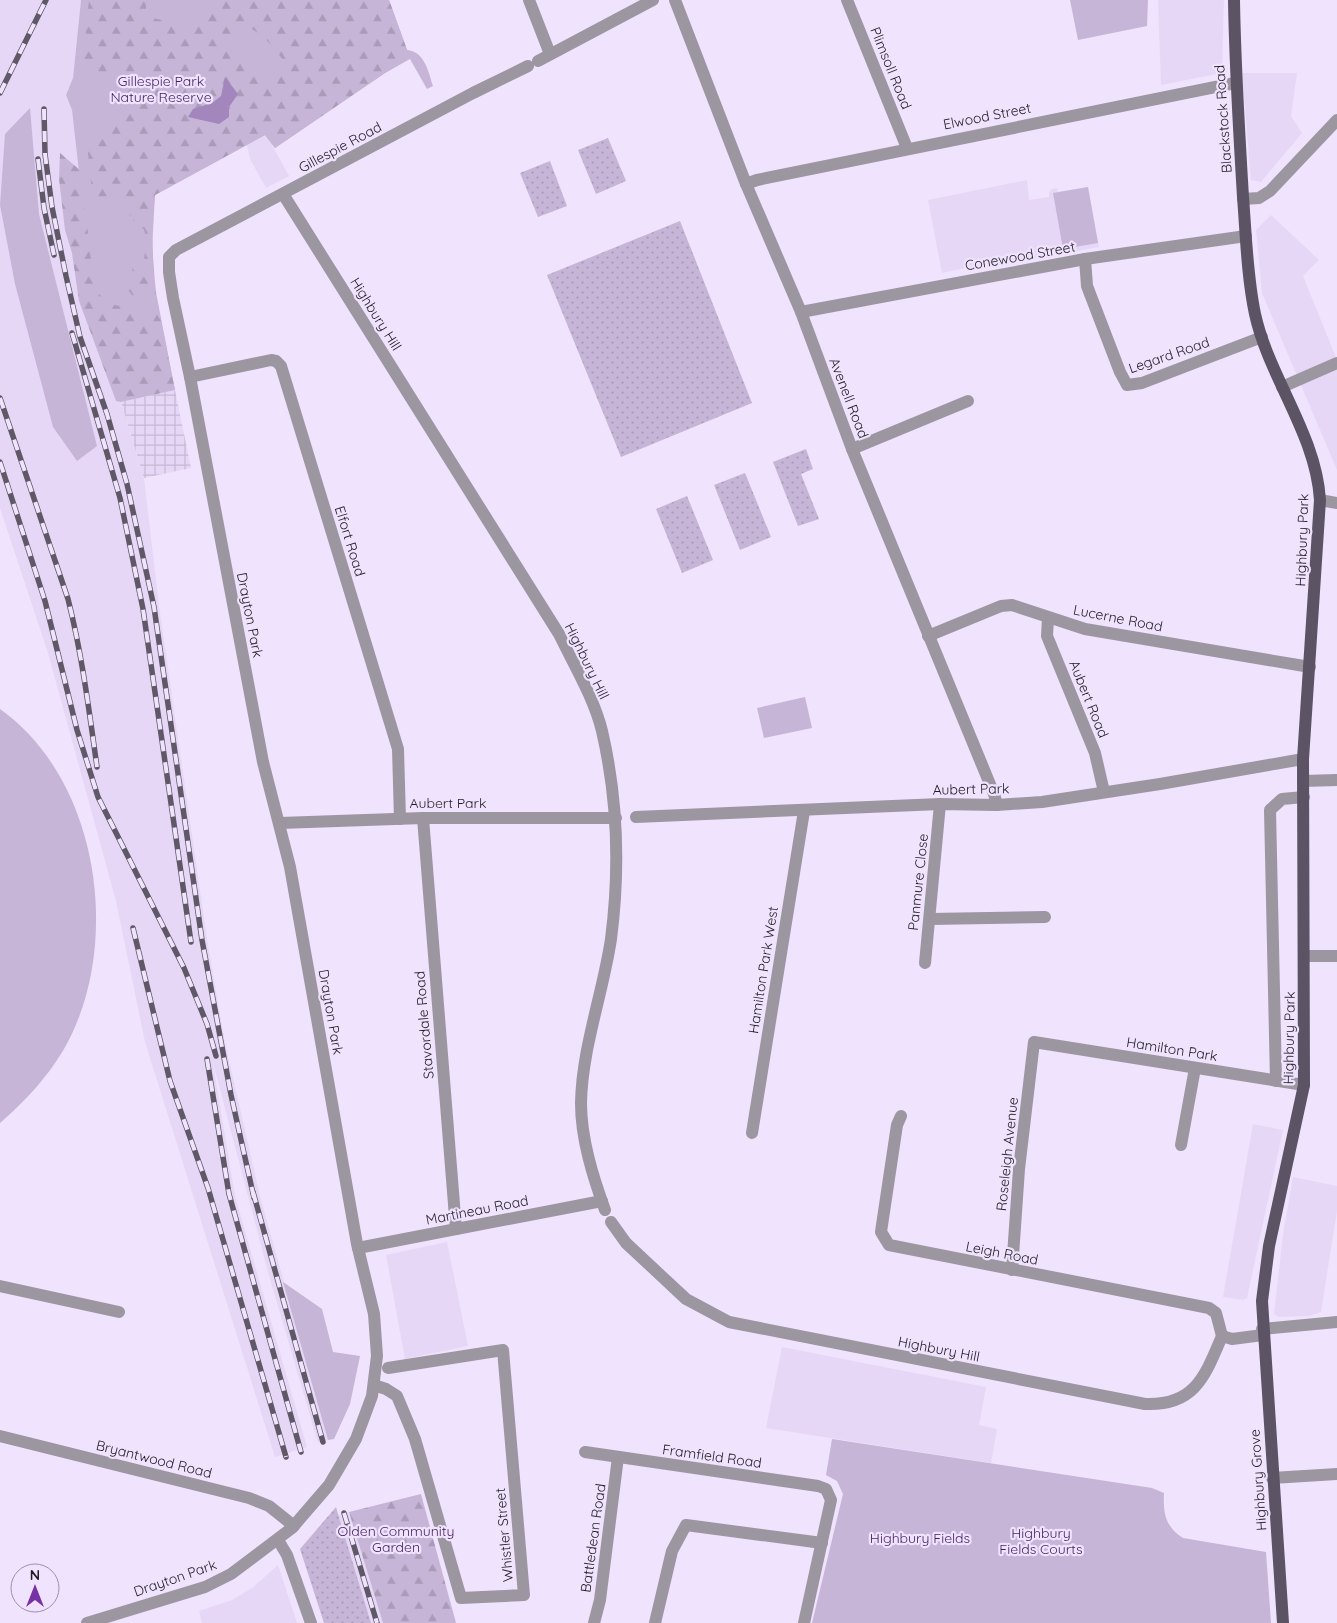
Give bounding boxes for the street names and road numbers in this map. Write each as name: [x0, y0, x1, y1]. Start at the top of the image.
street label: Plimsoll Road: [866, 24, 916, 112]
street label: Blackstock Road: [1210, 64, 1236, 174]
street label: Elwood Street: [942, 99, 1033, 133]
street label: Gillespie Road: [295, 118, 385, 176]
street label: Conewood Street: [963, 237, 1077, 275]
street label: Highbury Hill: [346, 274, 406, 354]
street label: Legard Road: [1126, 333, 1212, 377]
street label: Avenell Road: [825, 355, 873, 441]
street label: Highbury Park: [1291, 493, 1313, 587]
street label: Elfort Road: [331, 504, 369, 578]
street label: Drayton Park: [233, 571, 267, 659]
street label: Lucerne Road: [1072, 601, 1164, 635]
street label: Highbury Hill: [561, 620, 613, 702]
street label: Aubert Road: [1065, 658, 1113, 740]
street label: Aubert Park: [932, 779, 1010, 799]
street label: Aubert Park: [410, 794, 486, 812]
street label: Panmure Close: [904, 832, 932, 931]
street label: Hamilton Park West: [744, 905, 782, 1035]
street label: Drayton Park: [315, 968, 347, 1056]
street label: Stavordale Road: [410, 970, 438, 1080]
street label: Highbury Park: [1279, 991, 1299, 1085]
street label: Hamilton Park: [1125, 1033, 1219, 1065]
street label: Roseleigh Avenue: [992, 1096, 1022, 1212]
street label: Martineau Road: [424, 1191, 530, 1229]
street label: Leigh Road: [964, 1237, 1040, 1269]
street label: Highbury Hill: [897, 1332, 981, 1366]
street label: Highbury Grove: [1245, 1428, 1271, 1531]
street label: Bryantwood Road: [94, 1436, 214, 1482]
street label: Framfield Road: [661, 1440, 763, 1472]
street label: Battledean Road: [576, 1482, 610, 1594]
street label: Whistler Street: [491, 1487, 517, 1583]
street label: Drayton Park: [131, 1555, 219, 1601]

